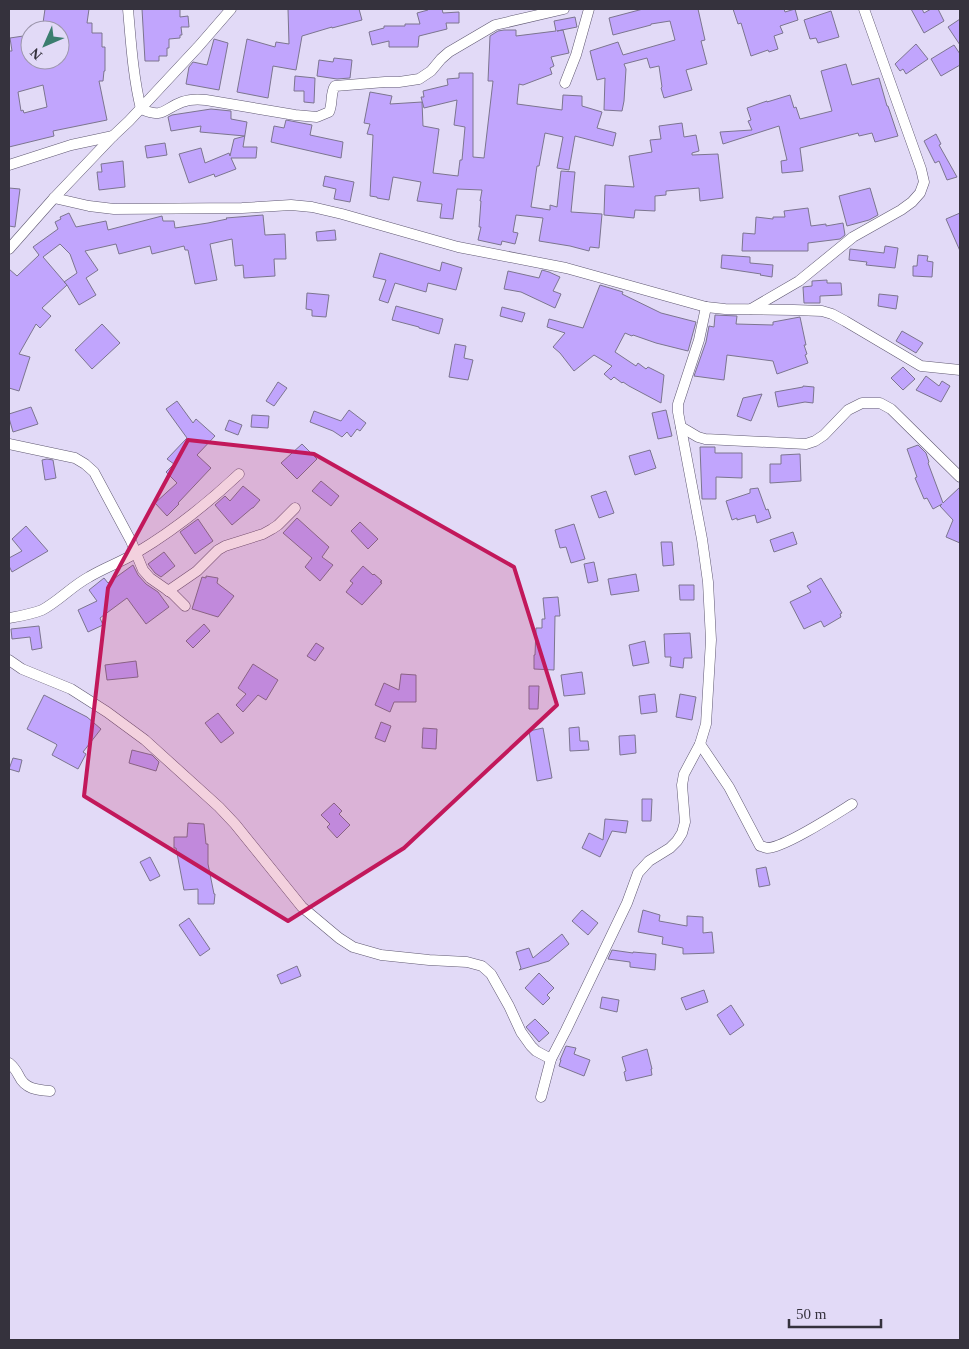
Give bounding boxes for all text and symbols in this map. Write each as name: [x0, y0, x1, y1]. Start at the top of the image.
north arrow: [20, 20, 70, 70]
text: N: [27, 45, 45, 63]
scale bar: [789, 1296, 882, 1328]
text: 50 m: [796, 1306, 827, 1322]

